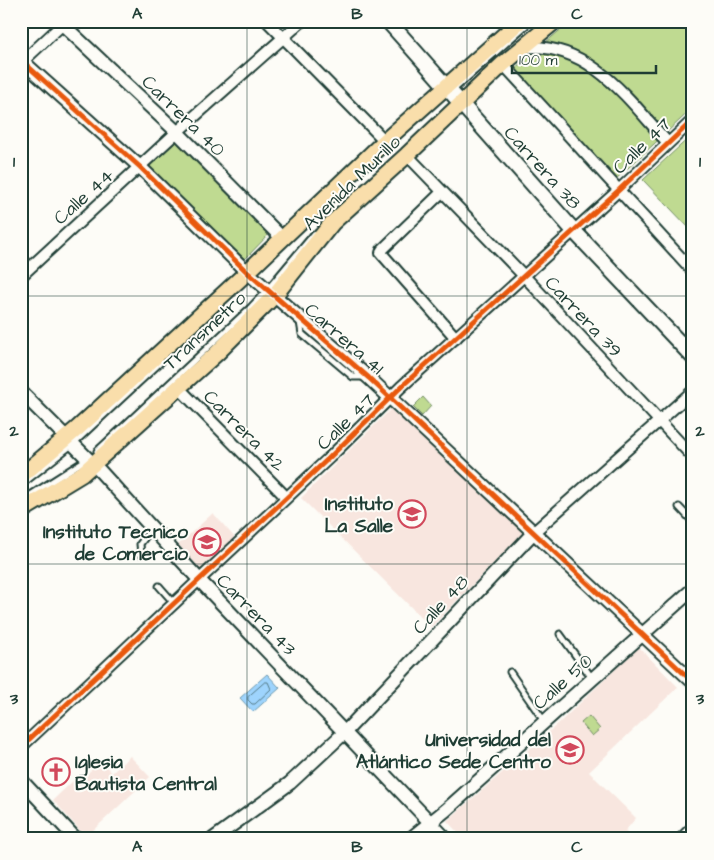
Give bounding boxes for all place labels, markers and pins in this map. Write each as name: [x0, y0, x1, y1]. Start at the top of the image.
place label: Instituto La Salle: [324, 491, 394, 540]
school or university icon: Instituto La Salle: [397, 499, 427, 529]
place label: Instituto Tecnico de Comercio: [43, 519, 188, 568]
school or university icon: Instituto Tecnico de Comercio: [192, 527, 222, 557]
place label: Universidad del Atlántico Sede Centro: [356, 727, 551, 776]
school or university icon: Universidad del Atlántico Sede Centro: [555, 735, 585, 765]
place label: Iglesia Bautista Central: [75, 749, 217, 798]
church icon: Iglesia Bautista Central: [41, 757, 71, 787]

